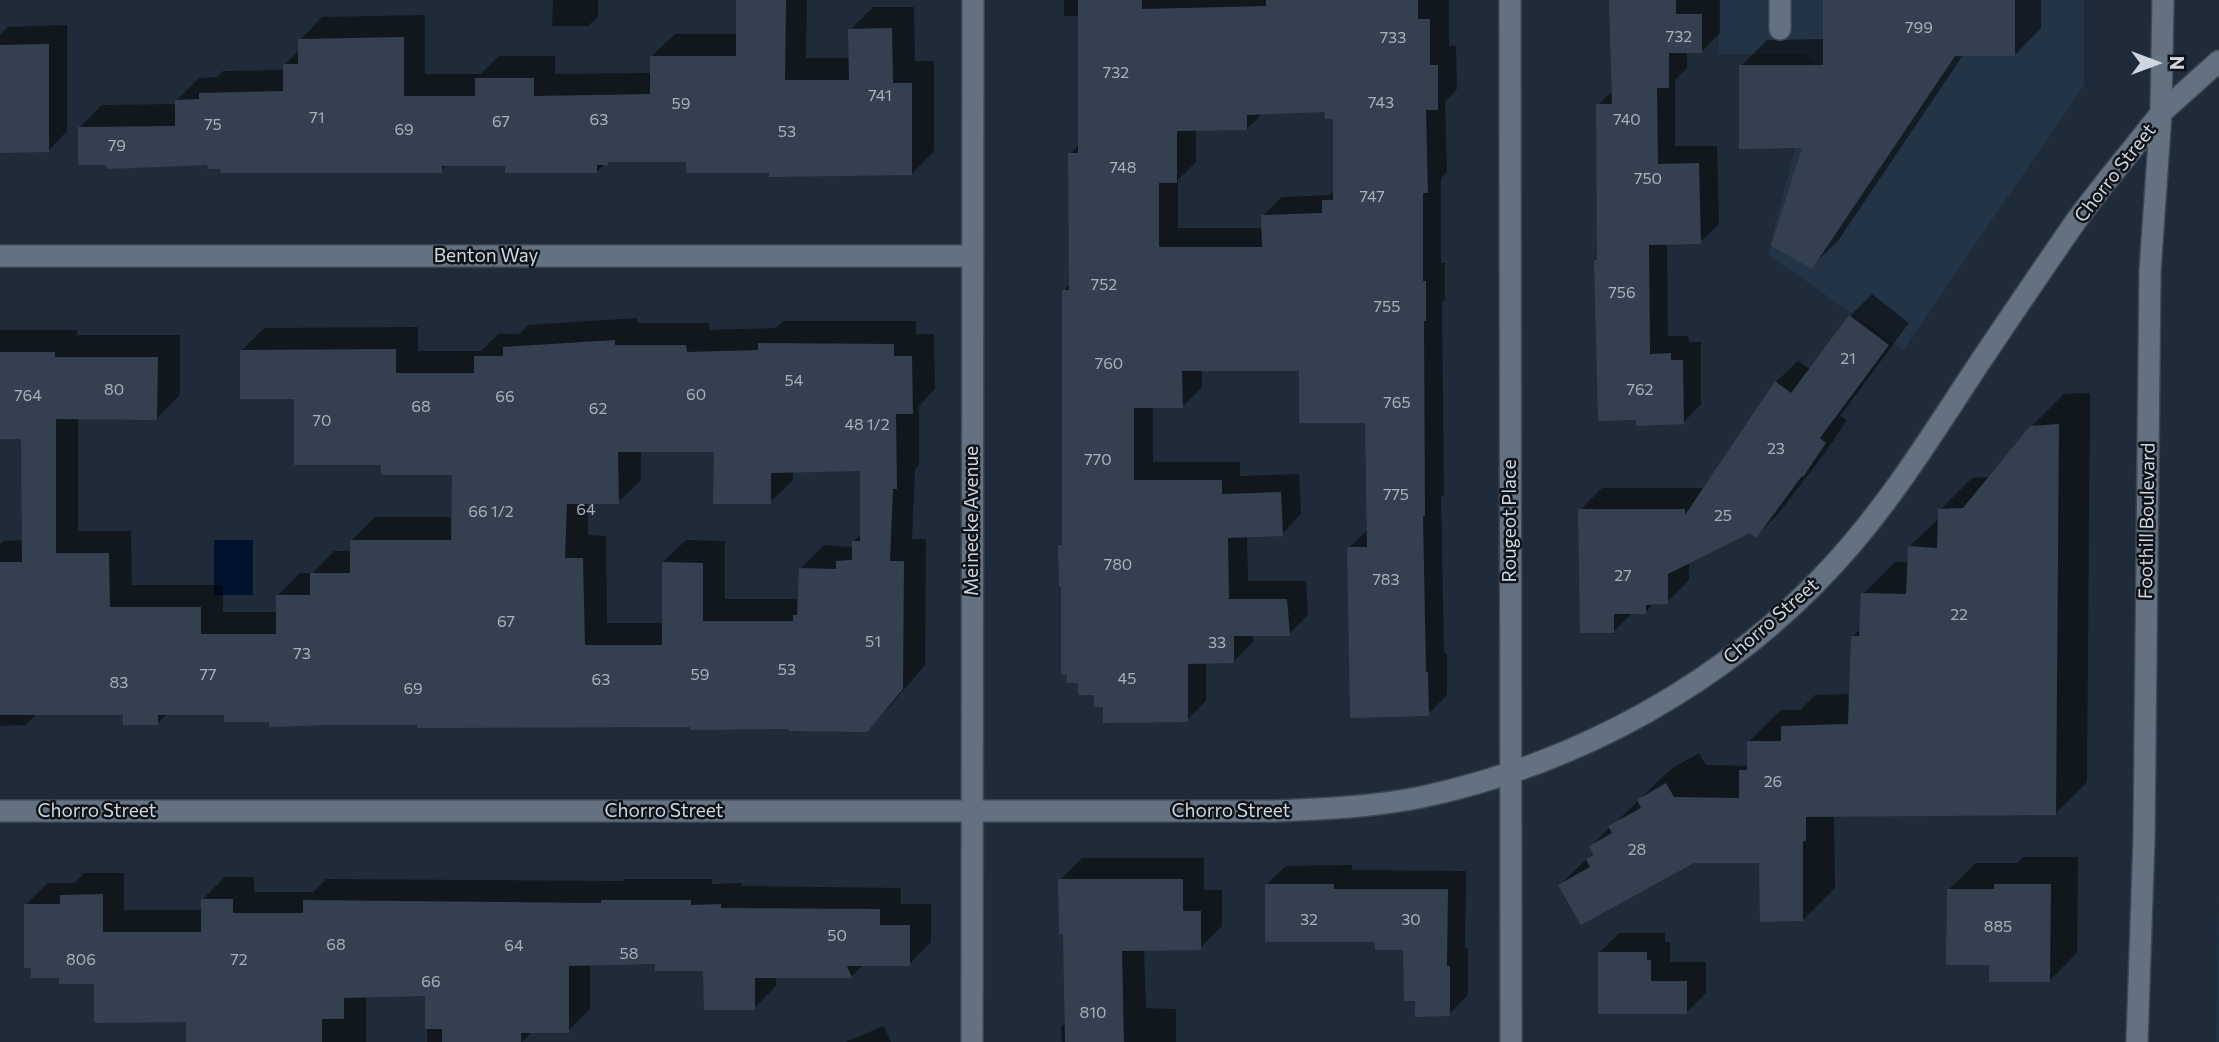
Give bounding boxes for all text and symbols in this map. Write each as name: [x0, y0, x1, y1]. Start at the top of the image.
house number: 799: [1905, 18, 1933, 38]
house number: 732: [1666, 27, 1692, 47]
house number: 733: [1380, 28, 1406, 48]
north arrow: [2121, 28, 2191, 98]
text: N: [2166, 56, 2189, 70]
house number: 732: [1103, 63, 1129, 83]
house number: 741: [868, 86, 892, 106]
house number: 743: [1368, 93, 1394, 113]
house number: 59: [672, 94, 690, 114]
house number: 71: [309, 108, 325, 128]
house number: 63: [590, 110, 608, 130]
house number: 740: [1613, 110, 1641, 130]
house number: 67: [492, 112, 510, 132]
house number: 75: [204, 115, 222, 135]
street label: Chorro Street: [2069, 119, 2161, 227]
house number: 69: [394, 120, 414, 140]
house number: 53: [778, 122, 796, 142]
house number: 79: [108, 136, 126, 156]
house number: 748: [1110, 158, 1136, 178]
house number: 750: [1634, 169, 1662, 189]
house number: 747: [1359, 187, 1385, 207]
street label: Benton Way: [434, 245, 538, 267]
house number: 752: [1091, 275, 1117, 295]
house number: 756: [1608, 283, 1636, 303]
house number: 755: [1374, 297, 1400, 317]
house number: 21: [1840, 349, 1856, 369]
house number: 760: [1095, 354, 1123, 374]
house number: 54: [785, 371, 803, 391]
house number: 80: [104, 380, 124, 400]
house number: 762: [1627, 380, 1653, 400]
house number: 60: [686, 385, 706, 405]
house number: 764: [14, 386, 42, 406]
house number: 66: [495, 387, 515, 407]
house number: 765: [1383, 393, 1411, 413]
house number: 68: [411, 397, 431, 417]
house number: 62: [589, 399, 607, 419]
house number: 70: [313, 411, 331, 431]
house number: 48 1/2: [844, 415, 890, 435]
house number: 23: [1767, 439, 1785, 459]
street label: Foothill Boulevard: [2134, 443, 2160, 599]
street label: Meinecke Avenue: [961, 446, 983, 596]
house number: 770: [1084, 450, 1112, 470]
street label: Rougeot Place: [1499, 460, 1521, 582]
house number: 775: [1383, 485, 1409, 505]
house number: 64: [576, 500, 596, 520]
house number: 66 1/2: [468, 502, 514, 522]
house number: 25: [1714, 506, 1732, 526]
house number: 780: [1104, 555, 1132, 575]
house number: 27: [1614, 566, 1632, 586]
house number: 783: [1372, 570, 1400, 590]
street label: Chorro Street: [1719, 573, 1823, 669]
house number: 22: [1950, 605, 1968, 625]
house number: 67: [497, 612, 515, 632]
house number: 51: [865, 632, 881, 652]
house number: 33: [1208, 633, 1226, 653]
house number: 73: [293, 644, 311, 664]
house number: 53: [778, 660, 796, 680]
house number: 77: [200, 665, 216, 685]
house number: 59: [691, 665, 709, 685]
house number: 45: [1118, 669, 1136, 689]
house number: 63: [592, 670, 610, 690]
house number: 83: [110, 673, 128, 693]
house number: 69: [403, 679, 423, 699]
house number: 26: [1764, 772, 1782, 792]
street label: Chorro Street: [38, 800, 156, 822]
street label: Chorro Street: [605, 800, 723, 822]
street label: Chorro Street: [1172, 800, 1290, 822]
house number: 28: [1628, 840, 1646, 860]
house number: 32: [1300, 910, 1318, 930]
house number: 30: [1401, 910, 1421, 930]
house number: 885: [1984, 917, 2012, 937]
house number: 50: [827, 926, 847, 946]
house number: 68: [326, 935, 346, 955]
house number: 64: [504, 936, 524, 956]
house number: 58: [620, 944, 638, 964]
house number: 806: [66, 950, 96, 970]
house number: 72: [230, 950, 248, 970]
house number: 66: [421, 972, 441, 992]
house number: 810: [1080, 1003, 1106, 1023]

